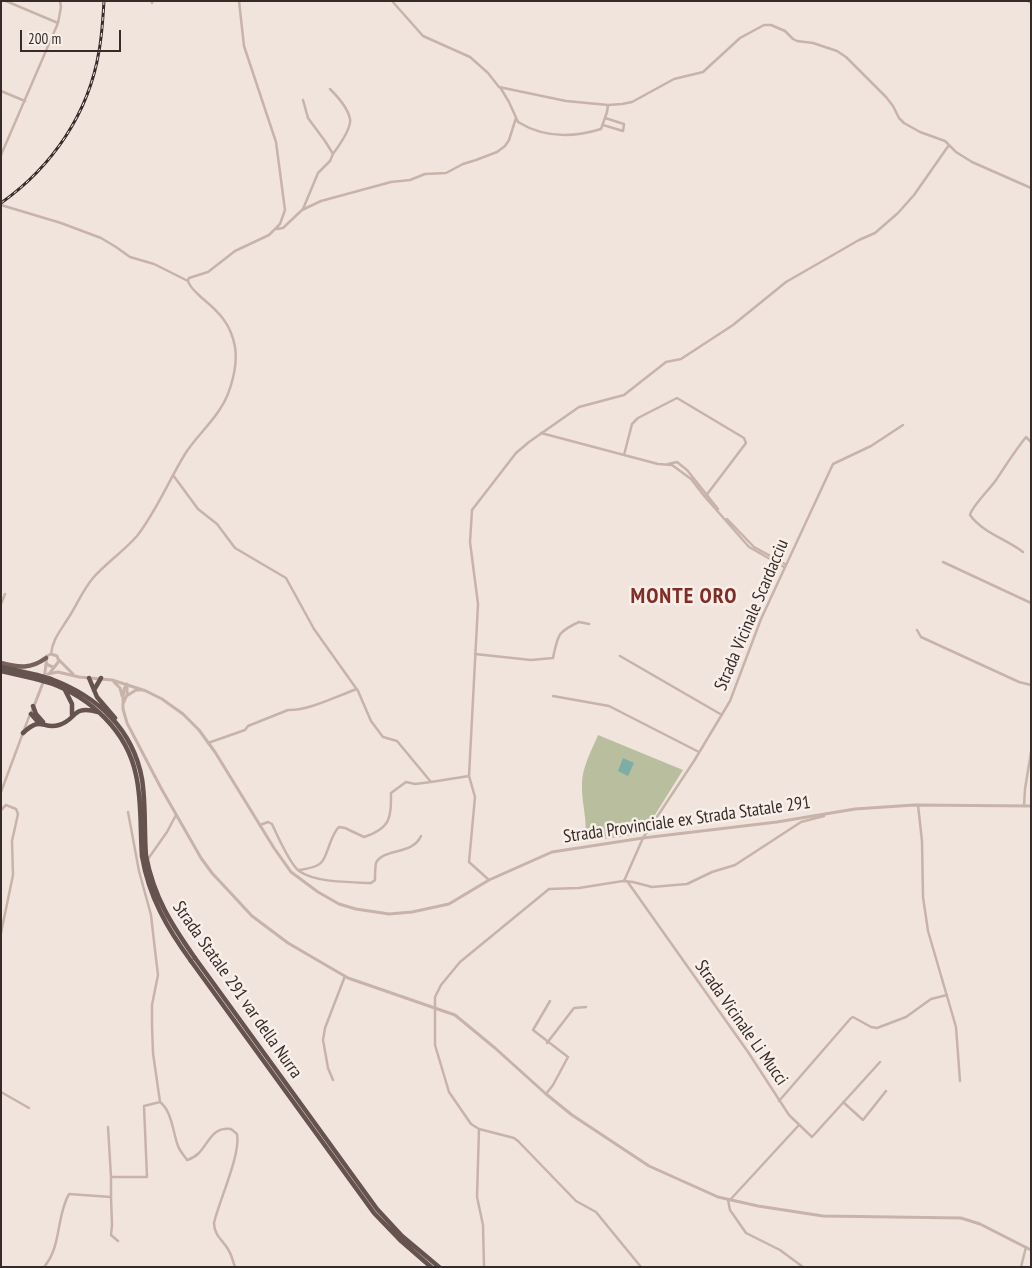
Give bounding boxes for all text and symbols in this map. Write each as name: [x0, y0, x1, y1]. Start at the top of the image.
scale bar: [22, 20, 124, 52]
text: 200 m: [28, 29, 61, 48]
street label: Strada Vicinale Scardacciu: [710, 536, 794, 694]
district label: MONTE ORO: [629, 584, 739, 610]
street label: Strada Provinciale ex Strada Statale 291: [562, 792, 812, 848]
street label: Strada Statale 291 var della Nurra: [168, 897, 306, 1083]
street label: Strada Vicinale Li Mucci: [690, 956, 792, 1090]

